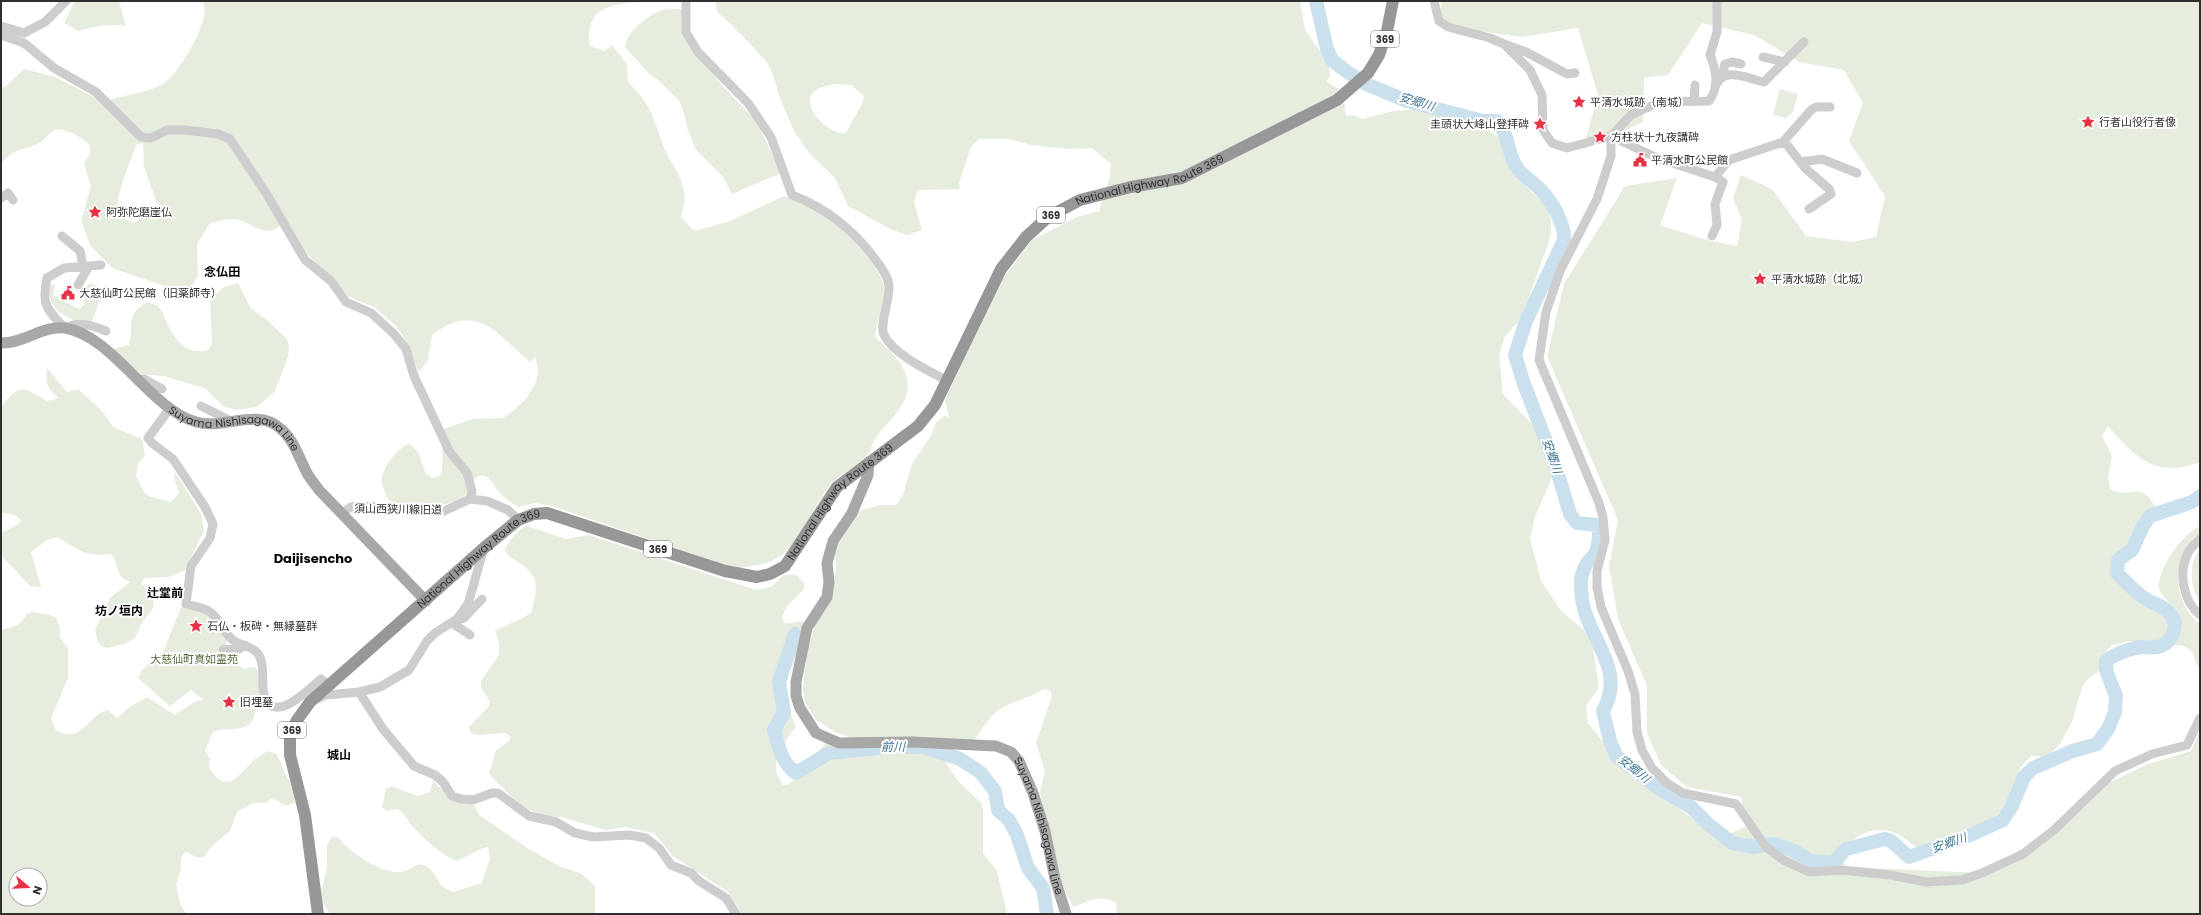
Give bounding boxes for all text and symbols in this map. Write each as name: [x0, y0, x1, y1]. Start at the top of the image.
road number: 369: [1371, 31, 1399, 47]
water label: 安郷川: [1397, 88, 1439, 115]
place icon: 平清水城跡（南城）: [1571, 94, 1587, 110]
place label: 平清水城跡（南城）: [1590, 94, 1689, 110]
place icon: 行者山役行者像: [2080, 114, 2096, 130]
place label: 行者山役行者像: [2099, 114, 2176, 130]
place label: 圭頭状大峰山登拝碑: [1430, 116, 1529, 132]
place icon: 圭頭状大峰山登拝碑: [1532, 116, 1548, 132]
place icon: 方柱状十九夜講碑: [1592, 129, 1608, 145]
place label: 方柱状十九夜講碑: [1611, 129, 1699, 145]
street label: National Highway Route 369: [1072, 150, 1227, 209]
public building icon: 平清水町公民館: [1632, 152, 1648, 168]
place label: 平清水町公民館: [1651, 152, 1728, 168]
place icon: 阿弥陀磨崖仏: [87, 204, 103, 220]
place label: 阿弥陀磨崖仏: [106, 204, 172, 220]
road number: 369: [1037, 207, 1065, 223]
district label: 念仏田: [204, 263, 240, 280]
place icon: 平清水城跡（北城）: [1752, 271, 1768, 287]
place label: 平清水城跡（北城）: [1771, 271, 1870, 287]
public building icon: 大慈仙町公民館（旧薬師寺）: [60, 285, 76, 301]
place label: 大慈仙町公民館（旧薬師寺）: [79, 285, 222, 301]
street label: Suyama Nishisagawa Line: [165, 402, 303, 454]
water label: 安郷川: [1539, 436, 1567, 478]
street label: National Highway Route 369: [783, 439, 896, 563]
street label: 須山西狭川線旧道: [354, 500, 442, 518]
street label: National Highway Route 369: [413, 506, 541, 612]
road number: 369: [644, 541, 672, 557]
district label: Daijisencho: [274, 549, 352, 568]
district label: 辻堂前: [147, 584, 183, 601]
district label: 坊ノ垣内: [95, 602, 143, 619]
place icon: 石仏・板碑・無縁墓群: [188, 618, 204, 634]
place label: 石仏・板碑・無縁墓群: [207, 618, 317, 634]
park label: 大慈仙町真如霊苑: [150, 651, 238, 667]
place icon: 旧埋墓: [221, 694, 237, 710]
place label: 旧埋墓: [240, 694, 273, 710]
road number: 369: [278, 722, 306, 738]
water label: 前川: [881, 738, 907, 755]
district label: 城山: [327, 746, 351, 763]
water label: 安郷川: [1615, 751, 1655, 788]
street label: Suyama Nishisagawa Line: [1011, 753, 1068, 897]
water label: 安郷川: [1929, 828, 1971, 856]
north arrow: [8, 867, 48, 907]
text: N: [29, 884, 46, 897]

